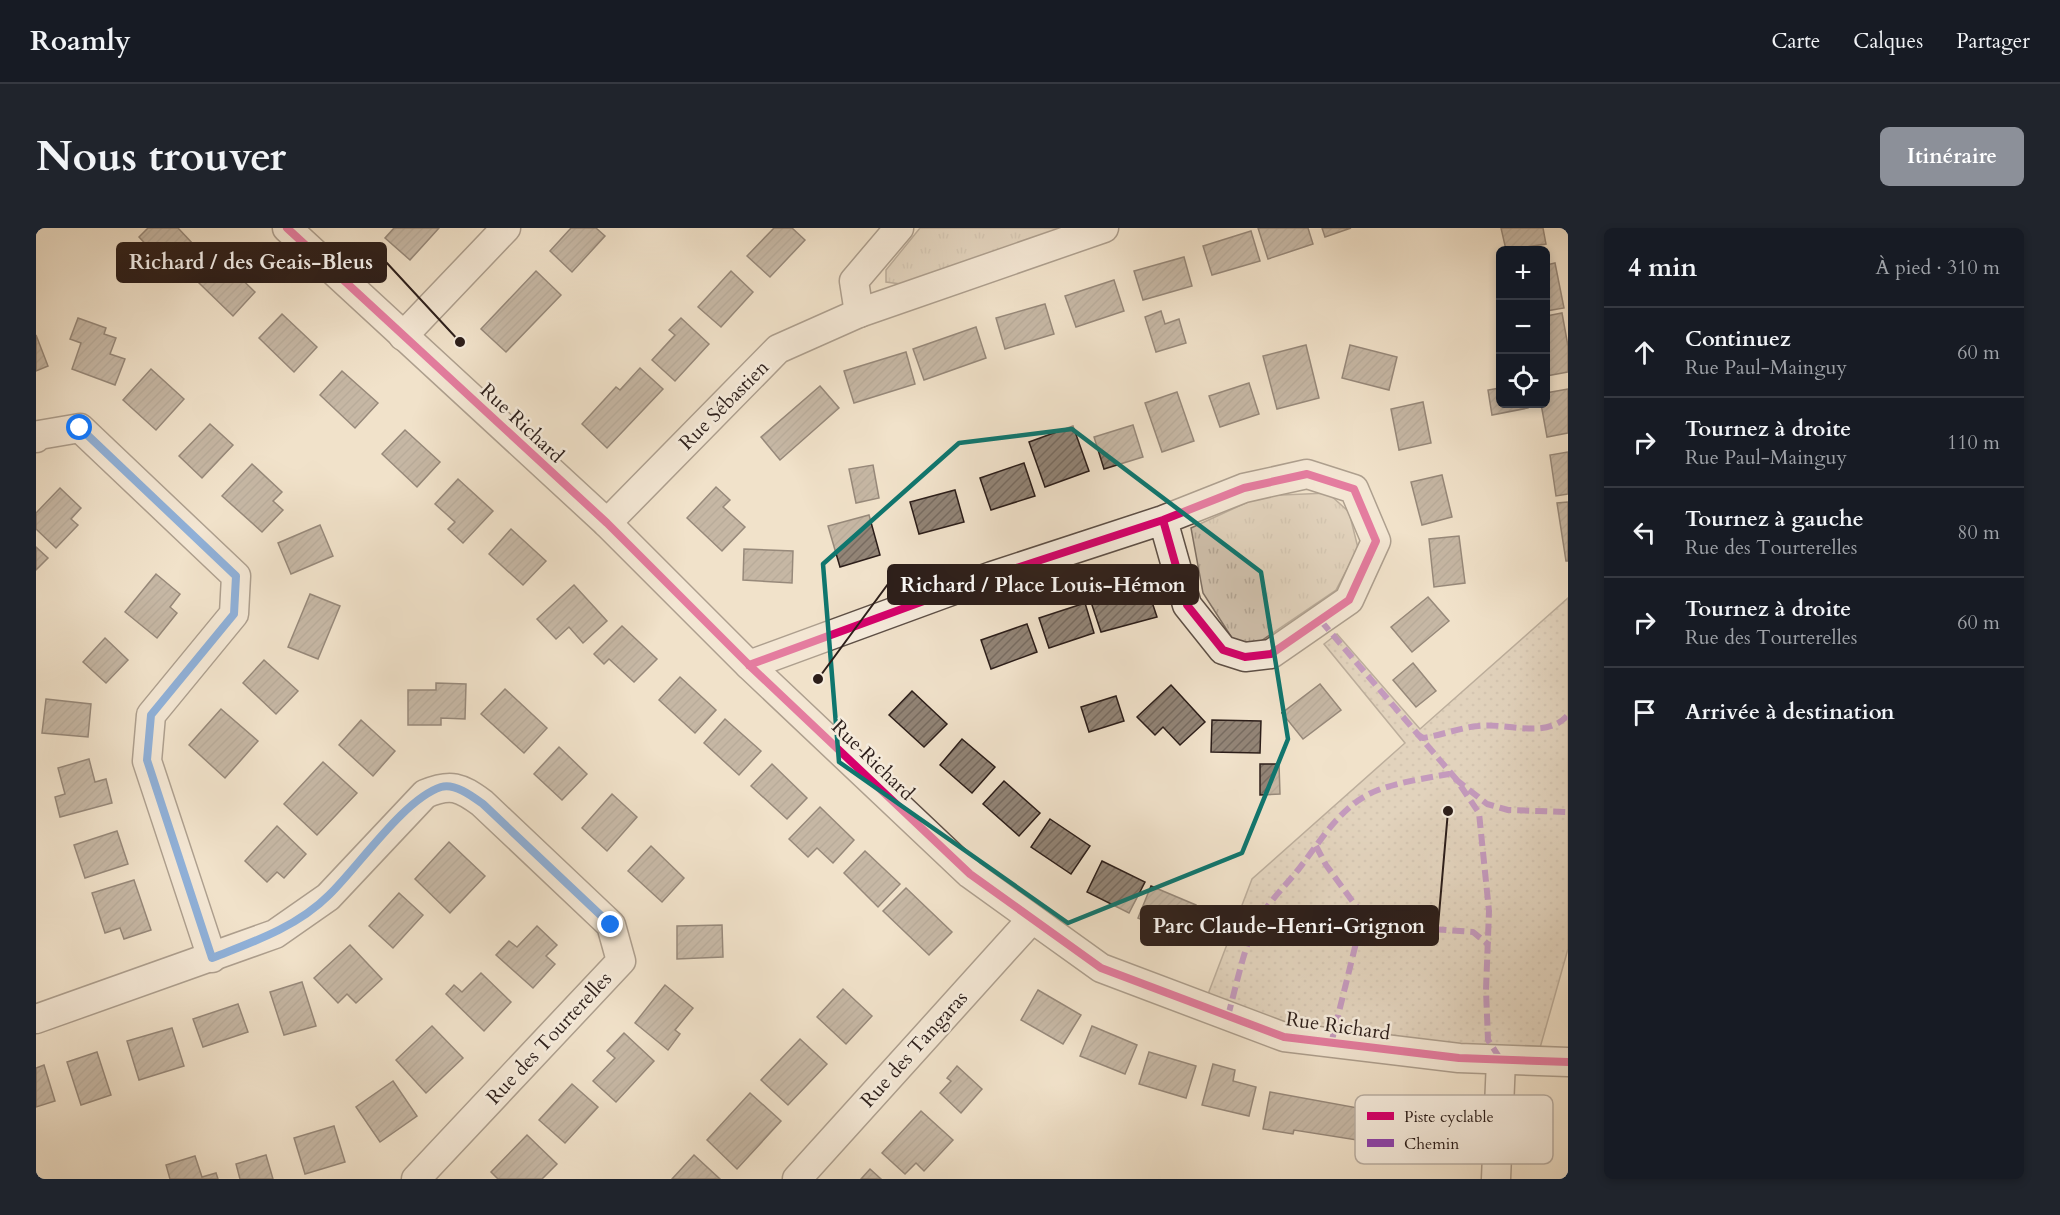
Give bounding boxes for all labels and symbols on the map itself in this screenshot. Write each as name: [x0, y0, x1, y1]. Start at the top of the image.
callout: Richard / des Geais-Bleus: [117, 243, 386, 282]
text: Richard / des Geais-Bleus: [129, 248, 373, 277]
street label: Rue Sébastien: [673, 354, 775, 456]
street label: Rue Richard: [474, 377, 570, 469]
route start: [66, 414, 92, 440]
callout: Richard / Place Louis-Hémon: [888, 565, 1198, 604]
text: Richard / Place Louis-Hémon: [900, 571, 1186, 600]
street label: Rue Richard: [826, 714, 921, 807]
callout: Parc Claude-Henri-Grignon: [1141, 906, 1438, 945]
route end: [597, 911, 623, 937]
text: Parc Claude-Henri-Grignon: [1153, 912, 1426, 941]
street label: Rue des Tourterelles: [480, 966, 618, 1110]
street label: Rue des Tangaras: [854, 985, 974, 1113]
street label: Rue Richard: [1284, 1005, 1392, 1047]
legend: [1355, 1095, 1553, 1164]
text: Piste cyclable: [1404, 1106, 1494, 1128]
text: Chemin: [1404, 1133, 1459, 1155]

